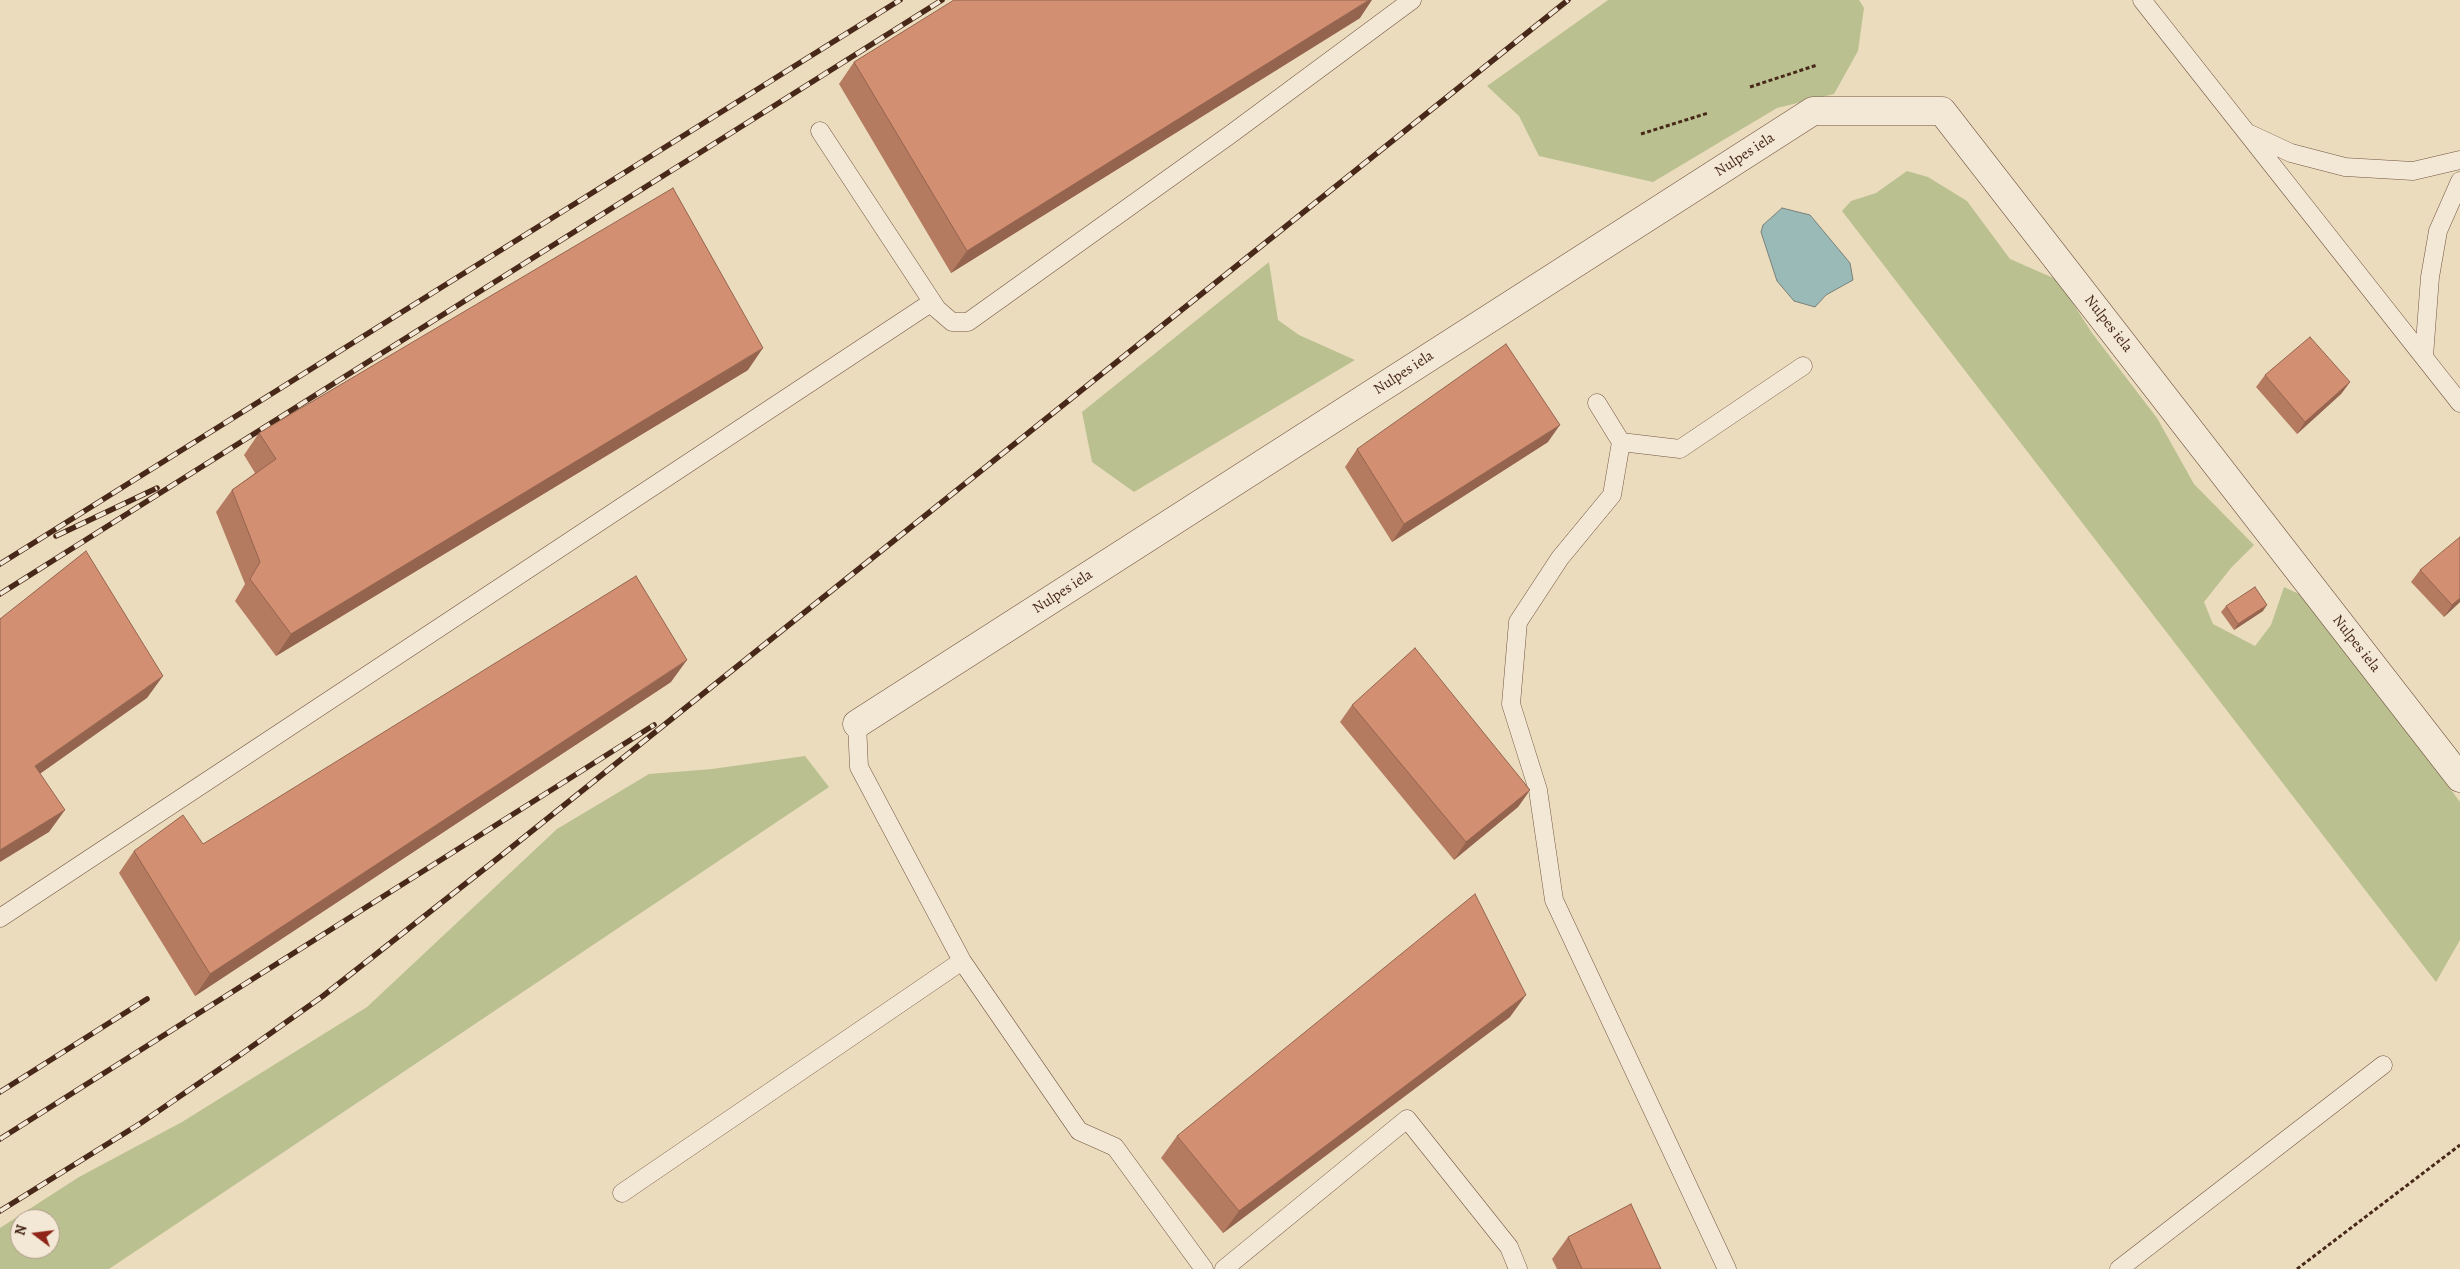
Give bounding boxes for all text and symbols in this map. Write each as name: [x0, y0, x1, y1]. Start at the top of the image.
street label: Nulpes iela: [1712, 129, 1778, 181]
street label: Nulpes iela: [2080, 292, 2136, 356]
street label: Nulpes iela: [1371, 347, 1437, 399]
street label: Nulpes iela: [1030, 566, 1096, 618]
street label: Nulpes iela: [2328, 612, 2384, 676]
north arrow: [10, 1209, 60, 1259]
text: N: [10, 1223, 31, 1238]

